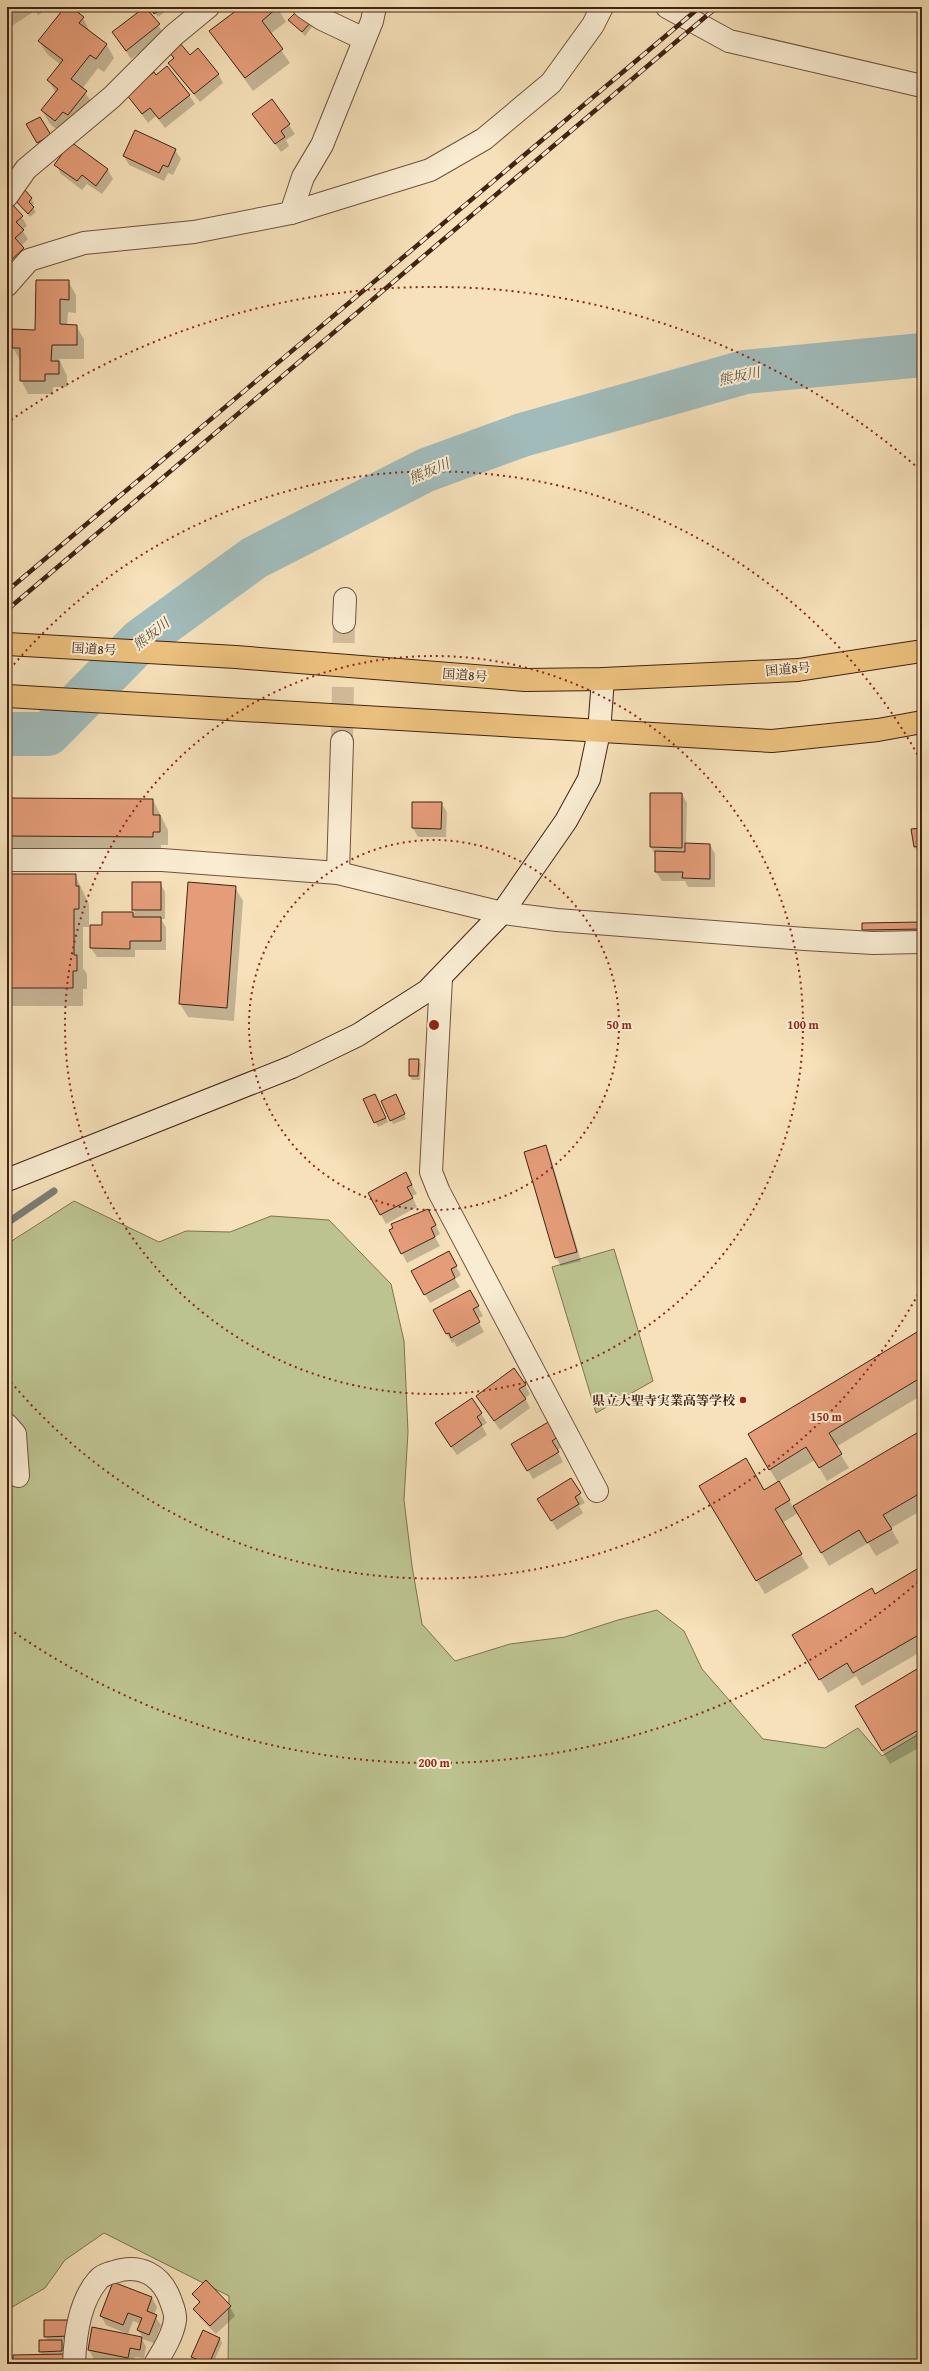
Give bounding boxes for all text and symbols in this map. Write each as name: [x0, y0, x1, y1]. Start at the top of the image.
water label: 熊坂川: [716, 361, 764, 390]
water label: 熊坂川: [406, 453, 454, 488]
water label: 熊坂川: [128, 612, 175, 655]
street label: 国道8号: [71, 638, 117, 660]
street label: 国道8号: [765, 658, 811, 680]
street label: 国道8号: [442, 664, 488, 686]
text: 50 m: [606, 1016, 632, 1033]
text: 100 m: [787, 1016, 820, 1033]
centre of rings: [427, 1018, 441, 1032]
place label: 県立大聖寺実業高等学校: [592, 1391, 736, 1410]
marker: 県立大聖寺実業高等学校: [738, 1395, 748, 1405]
text: 150 m: [810, 1408, 843, 1425]
text: 200 m: [418, 1754, 451, 1771]

